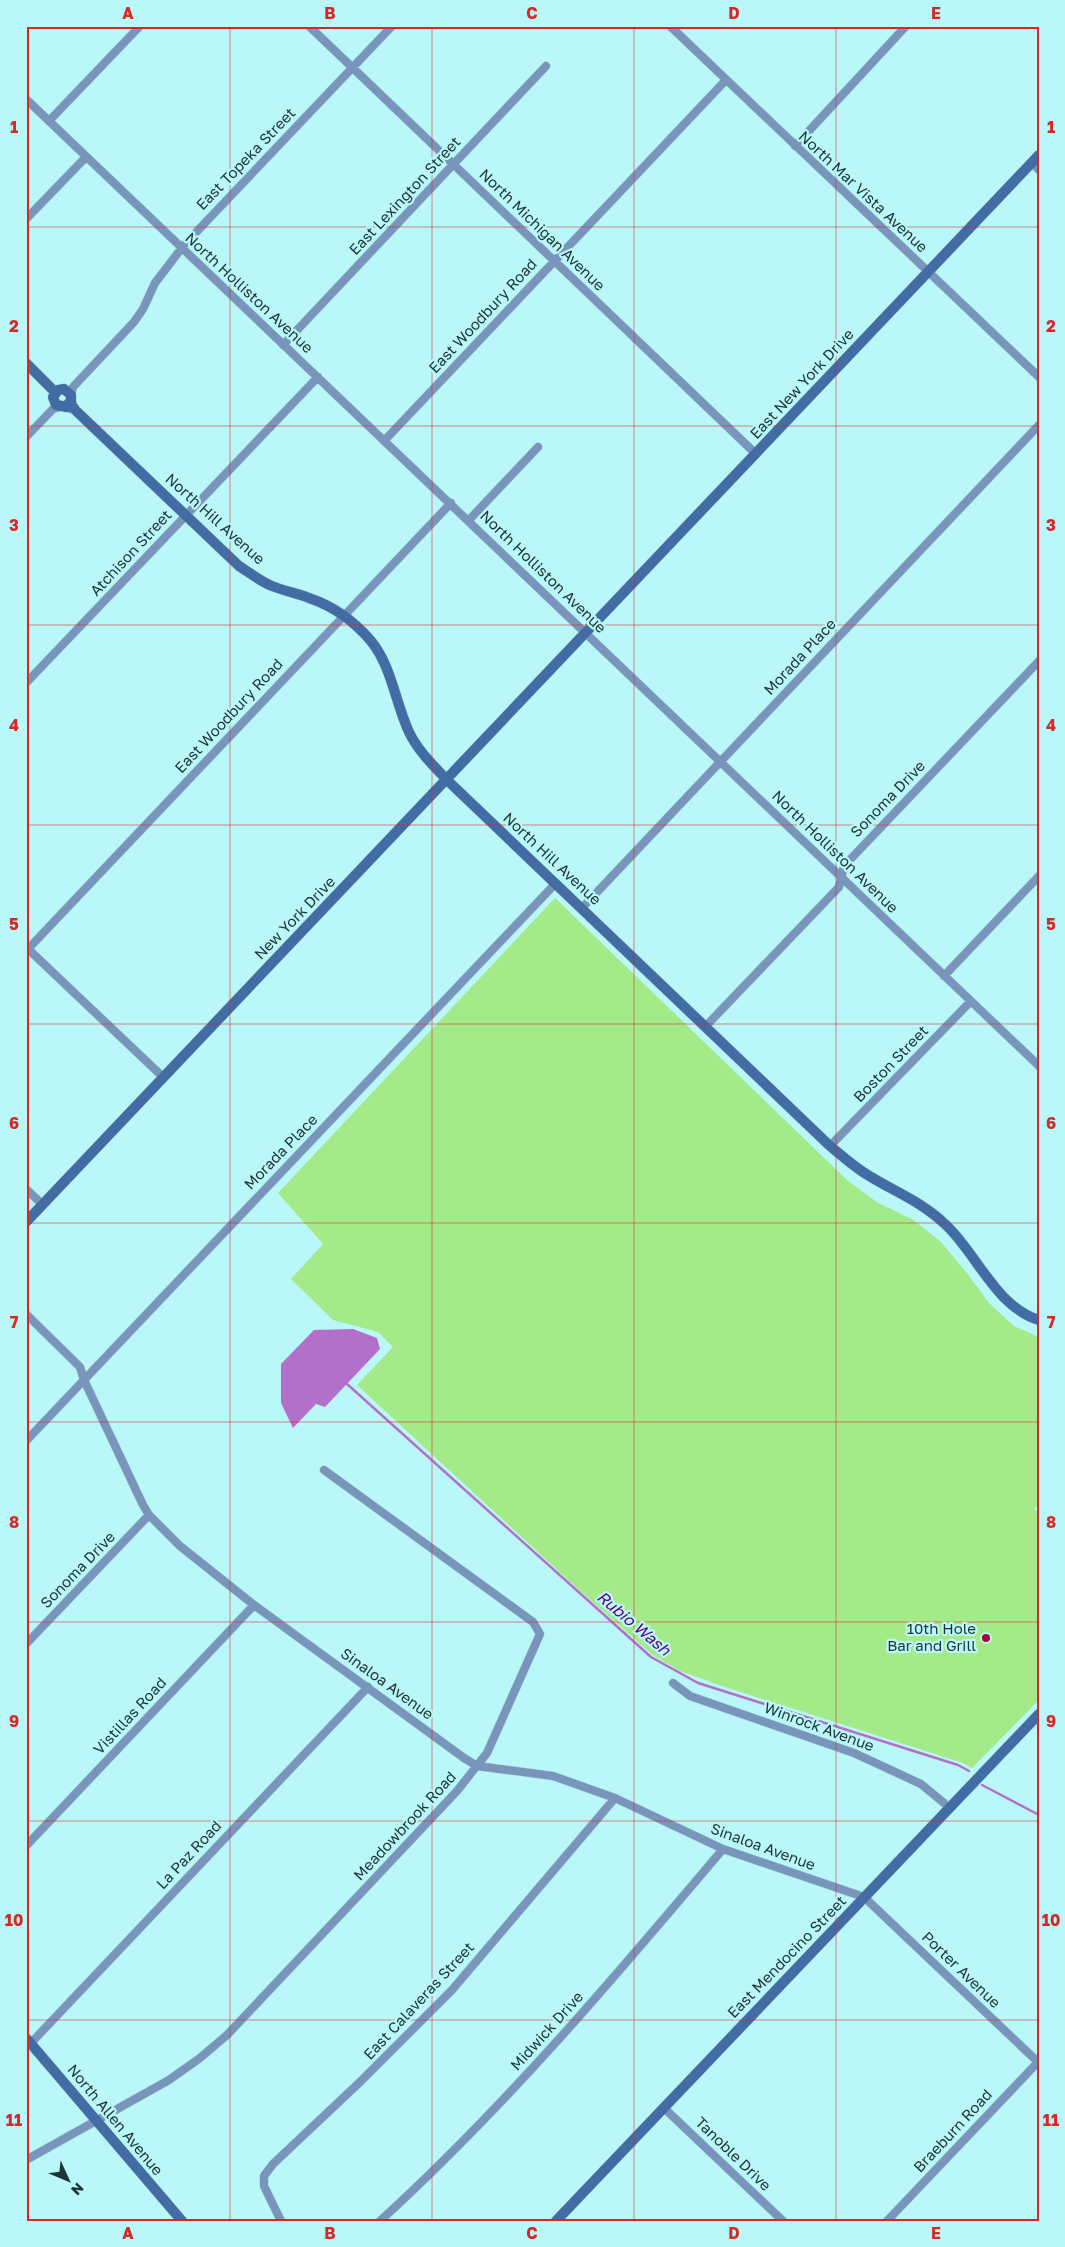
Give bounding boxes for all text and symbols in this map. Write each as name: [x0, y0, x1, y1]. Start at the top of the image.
text: A: [122, 3, 134, 23]
text: B: [324, 3, 336, 23]
text: C: [526, 3, 538, 23]
text: D: [728, 3, 740, 23]
text: E: [931, 3, 941, 23]
street label: East Topeka Street: [192, 103, 299, 213]
text: 1: [10, 117, 18, 137]
text: 1: [1047, 117, 1055, 137]
street label: North Mar Vista Avenue: [795, 127, 932, 256]
street label: East Lexington Street: [345, 132, 464, 258]
street label: North Michigan Avenue: [476, 165, 609, 294]
street label: North Holliston Avenue: [182, 228, 318, 356]
street label: East Woodbury Road: [425, 254, 540, 376]
text: 2: [9, 316, 19, 336]
text: 2: [1046, 316, 1056, 336]
street label: East New York Drive: [746, 324, 857, 442]
street label: North Hill Avenue: [162, 469, 269, 568]
street label: Atchison Street: [86, 506, 175, 599]
street label: North Holliston Avenue: [477, 506, 611, 636]
text: 3: [9, 515, 19, 535]
text: 3: [1046, 515, 1056, 535]
street label: Morada Place: [759, 614, 839, 698]
street label: East Woodbury Road: [171, 654, 286, 776]
text: 4: [9, 715, 19, 735]
text: 4: [1046, 715, 1056, 735]
street label: Sonoma Drive: [846, 756, 929, 840]
street label: North Holliston Avenue: [769, 786, 903, 916]
street label: North Hill Avenue: [500, 808, 606, 908]
street label: New York Drive: [250, 872, 339, 963]
text: 5: [9, 914, 19, 934]
text: 5: [1046, 914, 1056, 934]
street label: Boston Street: [849, 1021, 931, 1105]
street label: Morada Place: [240, 1110, 321, 1193]
text: 6: [9, 1113, 19, 1133]
text: 6: [1046, 1113, 1056, 1133]
text: 7: [10, 1312, 19, 1332]
text: 7: [1047, 1312, 1056, 1332]
text: 8: [9, 1512, 19, 1532]
text: 8: [1046, 1512, 1056, 1532]
street label: Sonoma Drive: [36, 1527, 119, 1611]
water label: Rubio Wash: [593, 1586, 676, 1660]
place label: 10th Hole Bar and Grill: [887, 1619, 976, 1654]
marker: 10th Hole Bar and Grill: [980, 1632, 992, 1644]
street label: Sinaloa Avenue: [338, 1644, 438, 1723]
street label: Vistillas Road: [89, 1673, 169, 1758]
street label: Winrock Avenue: [762, 1698, 877, 1754]
text: 9: [9, 1711, 19, 1731]
text: 9: [1046, 1711, 1056, 1731]
street label: Meadowbrook Road: [349, 1767, 459, 1883]
street label: La Paz Road: [152, 1816, 225, 1892]
street label: Sinaloa Avenue: [709, 1819, 818, 1873]
street label: East Mendocino Street: [723, 1892, 849, 2021]
text: 10: [5, 1910, 23, 1930]
text: 10: [1042, 1910, 1060, 1930]
street label: Porter Avenue: [919, 1927, 1005, 2011]
street label: East Calaveras Street: [359, 1938, 477, 2063]
street label: Midwick Drive: [506, 1987, 587, 2073]
street label: North Allen Avenue: [64, 2060, 168, 2179]
street label: Braeburn Road: [909, 2085, 995, 2176]
text: 11: [6, 2110, 22, 2130]
text: 11: [1043, 2110, 1059, 2130]
street label: Tanoble Drive: [692, 2113, 775, 2194]
north arrow: [42, 2154, 92, 2204]
text: N: [68, 2180, 88, 2199]
text: A: [122, 2223, 134, 2243]
text: B: [324, 2223, 336, 2243]
text: C: [526, 2223, 538, 2243]
text: D: [728, 2223, 740, 2243]
text: E: [931, 2223, 941, 2243]

